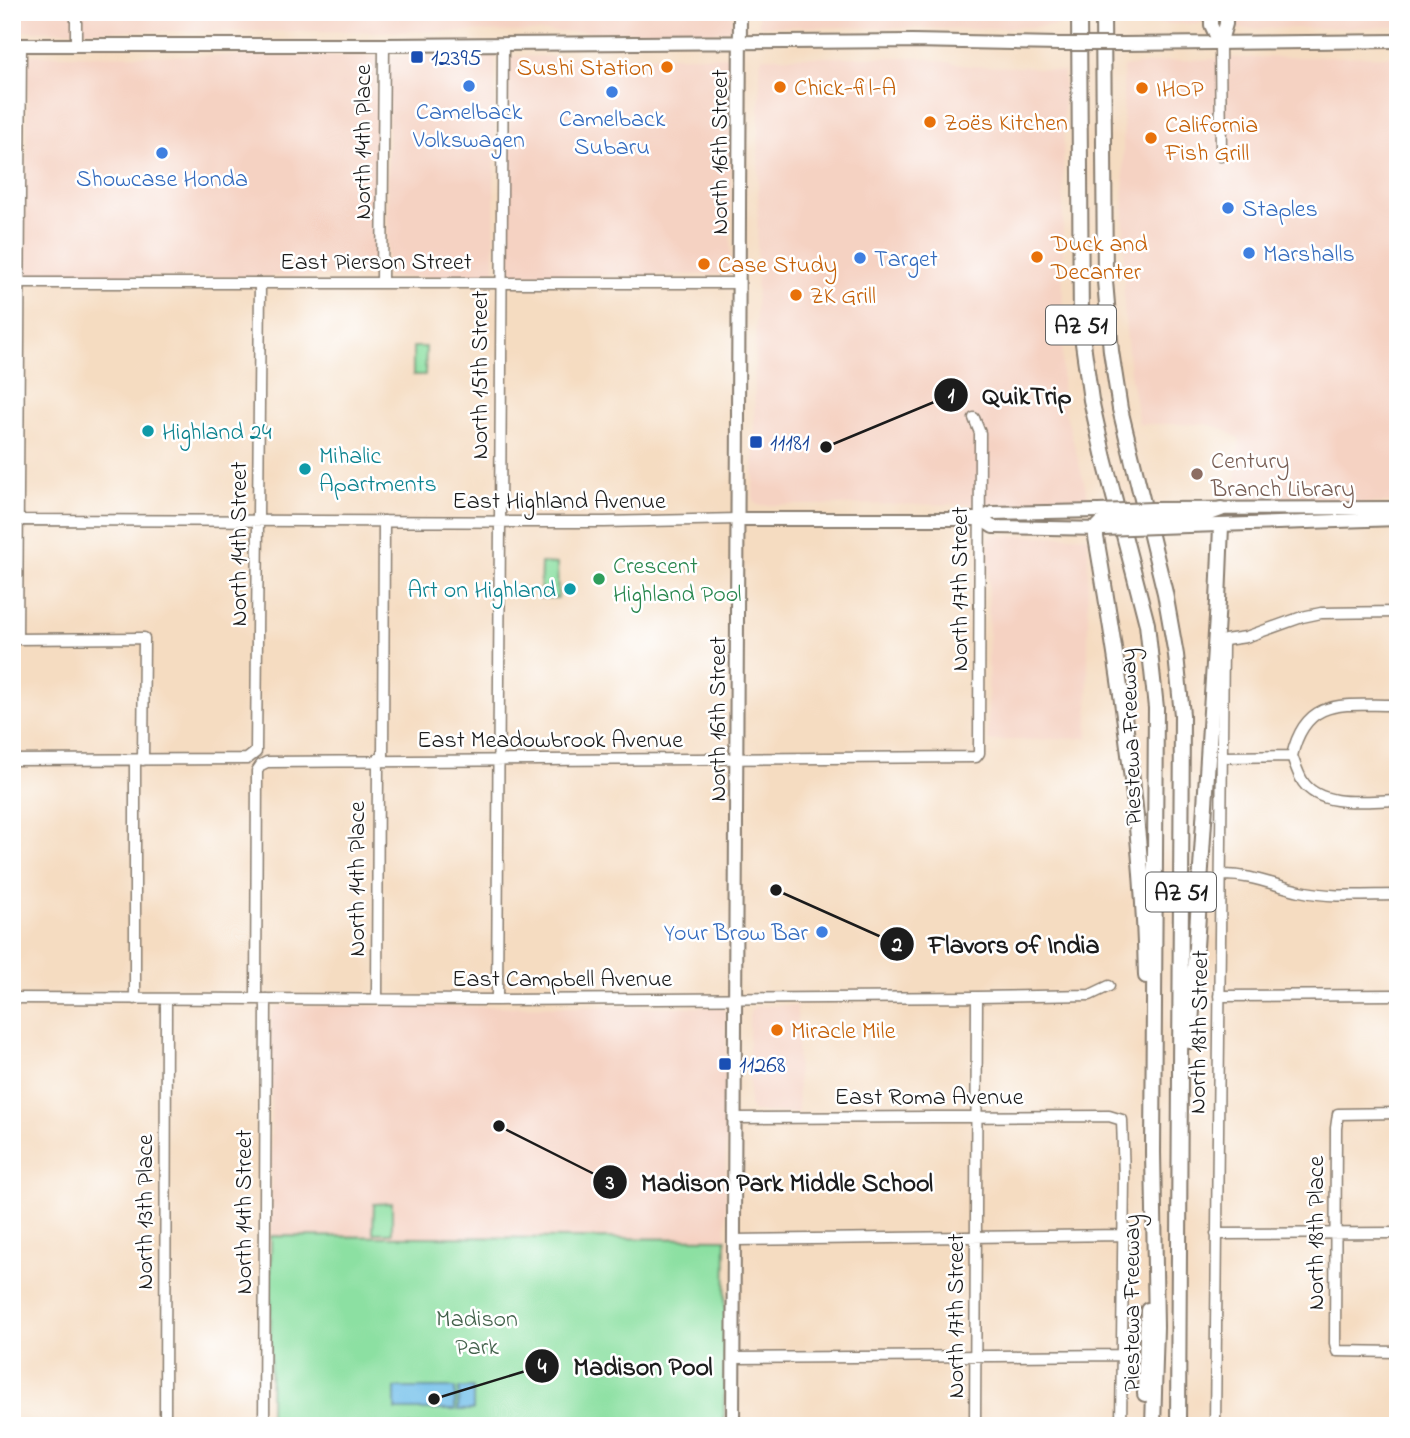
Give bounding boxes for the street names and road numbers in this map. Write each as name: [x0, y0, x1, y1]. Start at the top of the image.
street label: North 14th Place: [347, 64, 382, 220]
street label: North 16th Street: [704, 69, 739, 235]
street label: East Pierson Street: [280, 246, 472, 281]
street label: North 15th Street: [464, 291, 499, 459]
road number: AZ 51: [1046, 306, 1116, 344]
street label: North 14th Street: [223, 461, 258, 627]
street label: East Highland Avenue: [452, 485, 666, 520]
street label: North 17th Street: [944, 506, 979, 672]
street label: North 16th Street: [702, 636, 737, 802]
street label: Piestewa Freeway: [1112, 647, 1154, 826]
street label: East Meadowbrook Avenue: [417, 724, 683, 759]
street label: North 14th Place: [341, 801, 376, 957]
road number: AZ 51: [1146, 872, 1216, 912]
street label: North 18th Street: [1182, 950, 1219, 1114]
street label: East Campbell Avenue: [452, 963, 672, 998]
street label: East Roma Avenue: [835, 1081, 1024, 1116]
street label: North 14th Street: [228, 1129, 263, 1295]
street label: North 13th Place: [129, 1134, 164, 1290]
street label: North 18th Place: [1300, 1155, 1335, 1310]
street label: Piestewa Freeway: [1116, 1214, 1152, 1392]
street label: North 17th Street: [940, 1233, 975, 1399]

